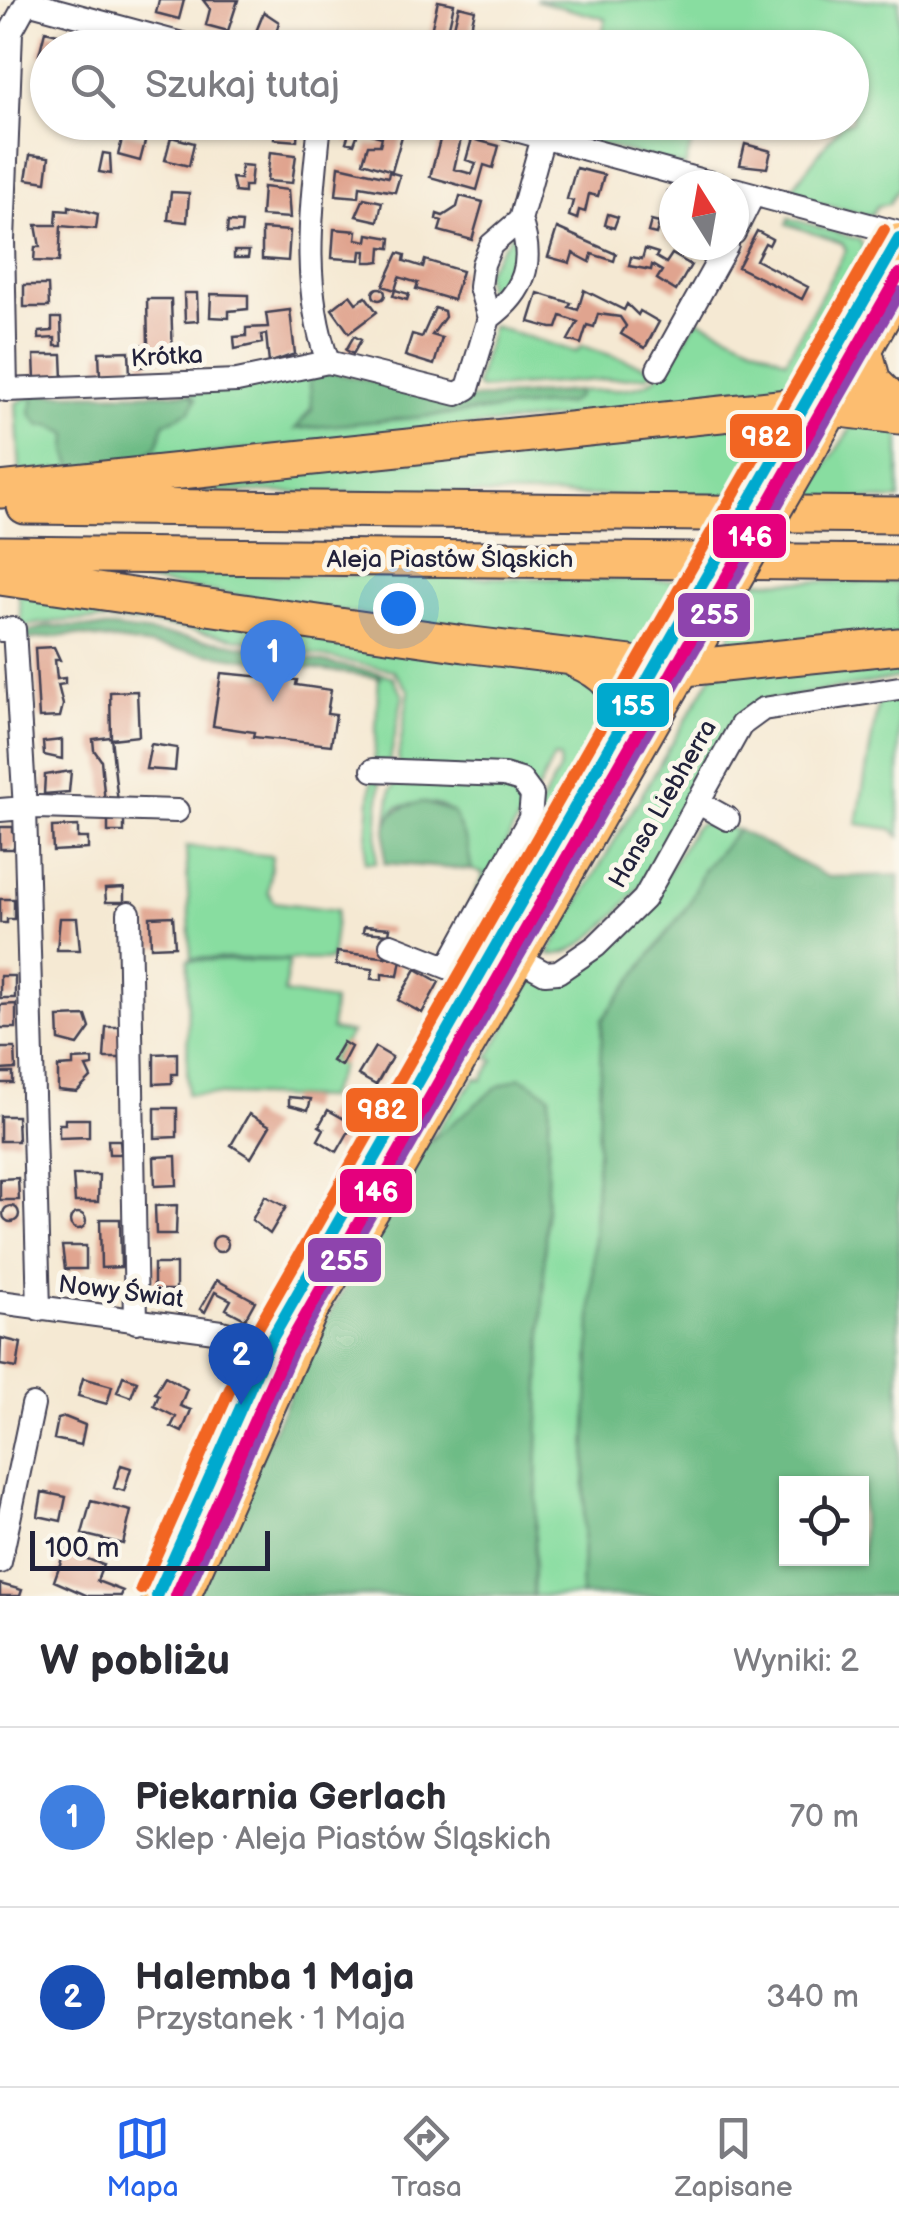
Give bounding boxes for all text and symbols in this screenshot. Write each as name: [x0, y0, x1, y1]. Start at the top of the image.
search box: [30, 30, 869, 140]
icon: search: [65, 58, 120, 113]
text: Szukaj tutaj: [145, 63, 340, 108]
north arrow: [659, 170, 749, 260]
street label: Krótka: [130, 340, 204, 374]
line badge: 982: [728, 412, 804, 460]
text: 982: [741, 421, 791, 454]
line badge: 146: [711, 512, 788, 560]
text: 146: [727, 521, 773, 554]
street label: Aleja Piastów Śląskich: [327, 544, 573, 575]
your location: [373, 583, 424, 634]
line badge: 255: [676, 591, 752, 639]
text: 255: [689, 599, 739, 632]
pin: 1: [240, 620, 306, 702]
line badge: 155: [595, 681, 671, 729]
text: 155: [611, 690, 655, 723]
street label: Hansa Liebherra: [602, 714, 724, 894]
line badge: 982: [344, 1086, 420, 1134]
text: 982: [357, 1094, 407, 1127]
line badge: 146: [338, 1167, 414, 1215]
text: 146: [353, 1176, 399, 1209]
line badge: 255: [306, 1236, 383, 1284]
text: 255: [319, 1245, 369, 1278]
street label: Nowy Świat: [57, 1269, 186, 1315]
pin: 2: [208, 1322, 274, 1405]
map controls: [779, 1476, 869, 1566]
button: locate: [779, 1476, 869, 1566]
scale bar: [30, 1526, 270, 1570]
text: 100 m: [45, 1532, 119, 1565]
text: W pobliżu: [40, 1636, 230, 1687]
text: Wyniki: 2: [733, 1642, 859, 1681]
text: Piekarnia Gerlach: [135, 1775, 447, 1820]
text: 1: [66, 1798, 79, 1837]
text: 70 m: [789, 1798, 859, 1837]
text: Sklep · Aleja Piastów Śląskich: [135, 1820, 551, 1859]
text: Halemba 1 Maja: [135, 1955, 415, 2000]
text: 2: [63, 1978, 82, 2017]
text: 340 m: [766, 1978, 859, 2017]
text: Przystanek · 1 Maja: [135, 2000, 406, 2039]
tab: Mapa: [106, 2111, 179, 2204]
tab: Trasa: [391, 2111, 462, 2204]
tab: Zapisane: [675, 2111, 793, 2204]

